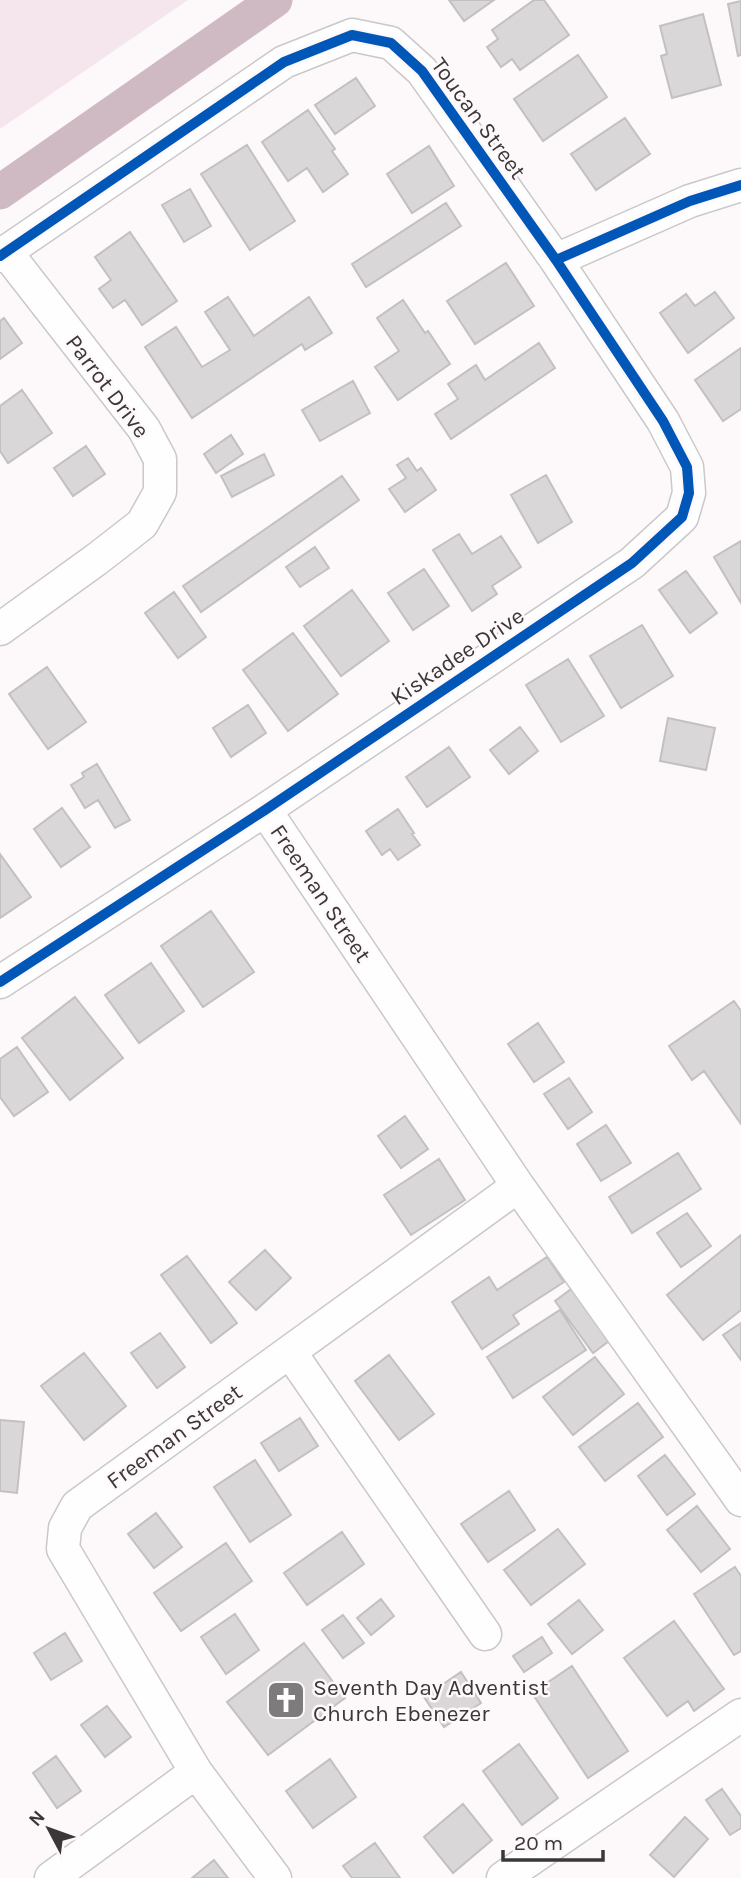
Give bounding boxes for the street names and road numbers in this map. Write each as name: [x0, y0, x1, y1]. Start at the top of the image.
street label: Toucan Street: [426, 52, 532, 184]
street label: Parrot Drive: [60, 329, 155, 443]
street label: Kiskadee Drive: [385, 602, 529, 711]
street label: Freeman Street: [264, 819, 377, 968]
street label: Freeman Street: [101, 1378, 247, 1495]

